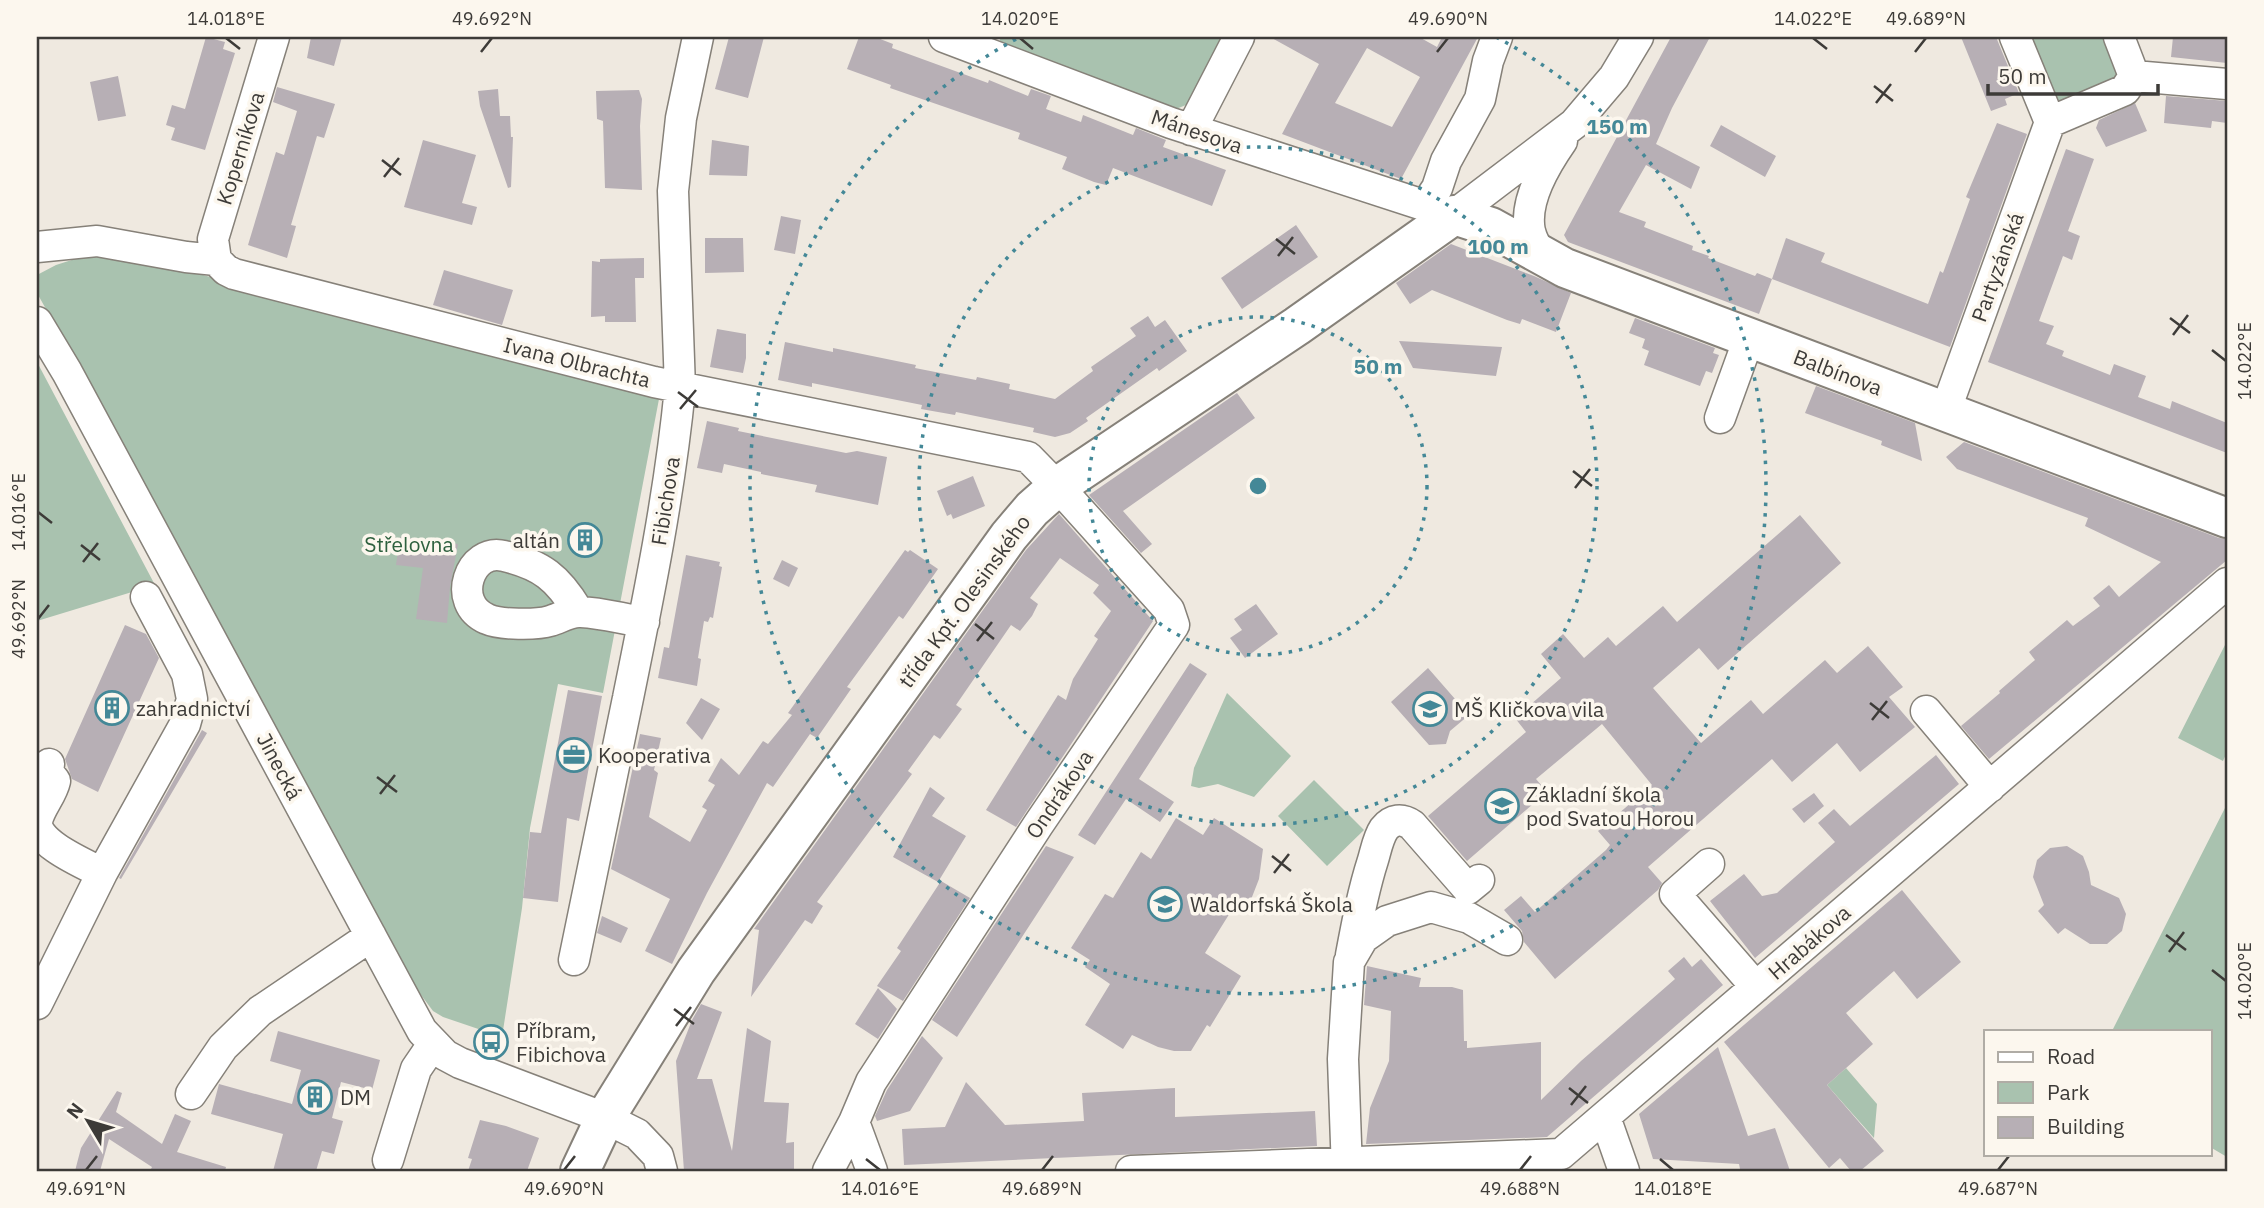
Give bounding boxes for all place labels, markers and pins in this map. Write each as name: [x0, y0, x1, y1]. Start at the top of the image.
centre of rings: [1246, 474, 1270, 498]
building icon: altán: [566, 521, 604, 559]
place label: altán: [513, 526, 560, 554]
building icon: zahradnictví: [93, 689, 131, 727]
school or university icon: MŠ Kličkova vila: [1411, 690, 1449, 728]
place label: zahradnictví: [136, 694, 251, 722]
place label: MŠ Kličkova vila: [1454, 695, 1604, 723]
office icon: Kooperativa: [555, 736, 593, 774]
place label: Kooperativa: [598, 741, 711, 769]
place label: Základní škola pod Svatou Horou: [1526, 780, 1694, 832]
school or university icon: Základní škola pod Svatou Horou: [1483, 787, 1521, 825]
school or university icon: Waldorfská Škola: [1146, 885, 1184, 923]
place label: Waldorfská Škola: [1190, 890, 1353, 918]
place label: Příbram, Fibichova: [516, 1016, 606, 1068]
bus stop icon: Příbram, Fibichova: [472, 1023, 510, 1061]
building icon: DM: [296, 1078, 334, 1116]
place label: DM: [340, 1083, 371, 1111]

